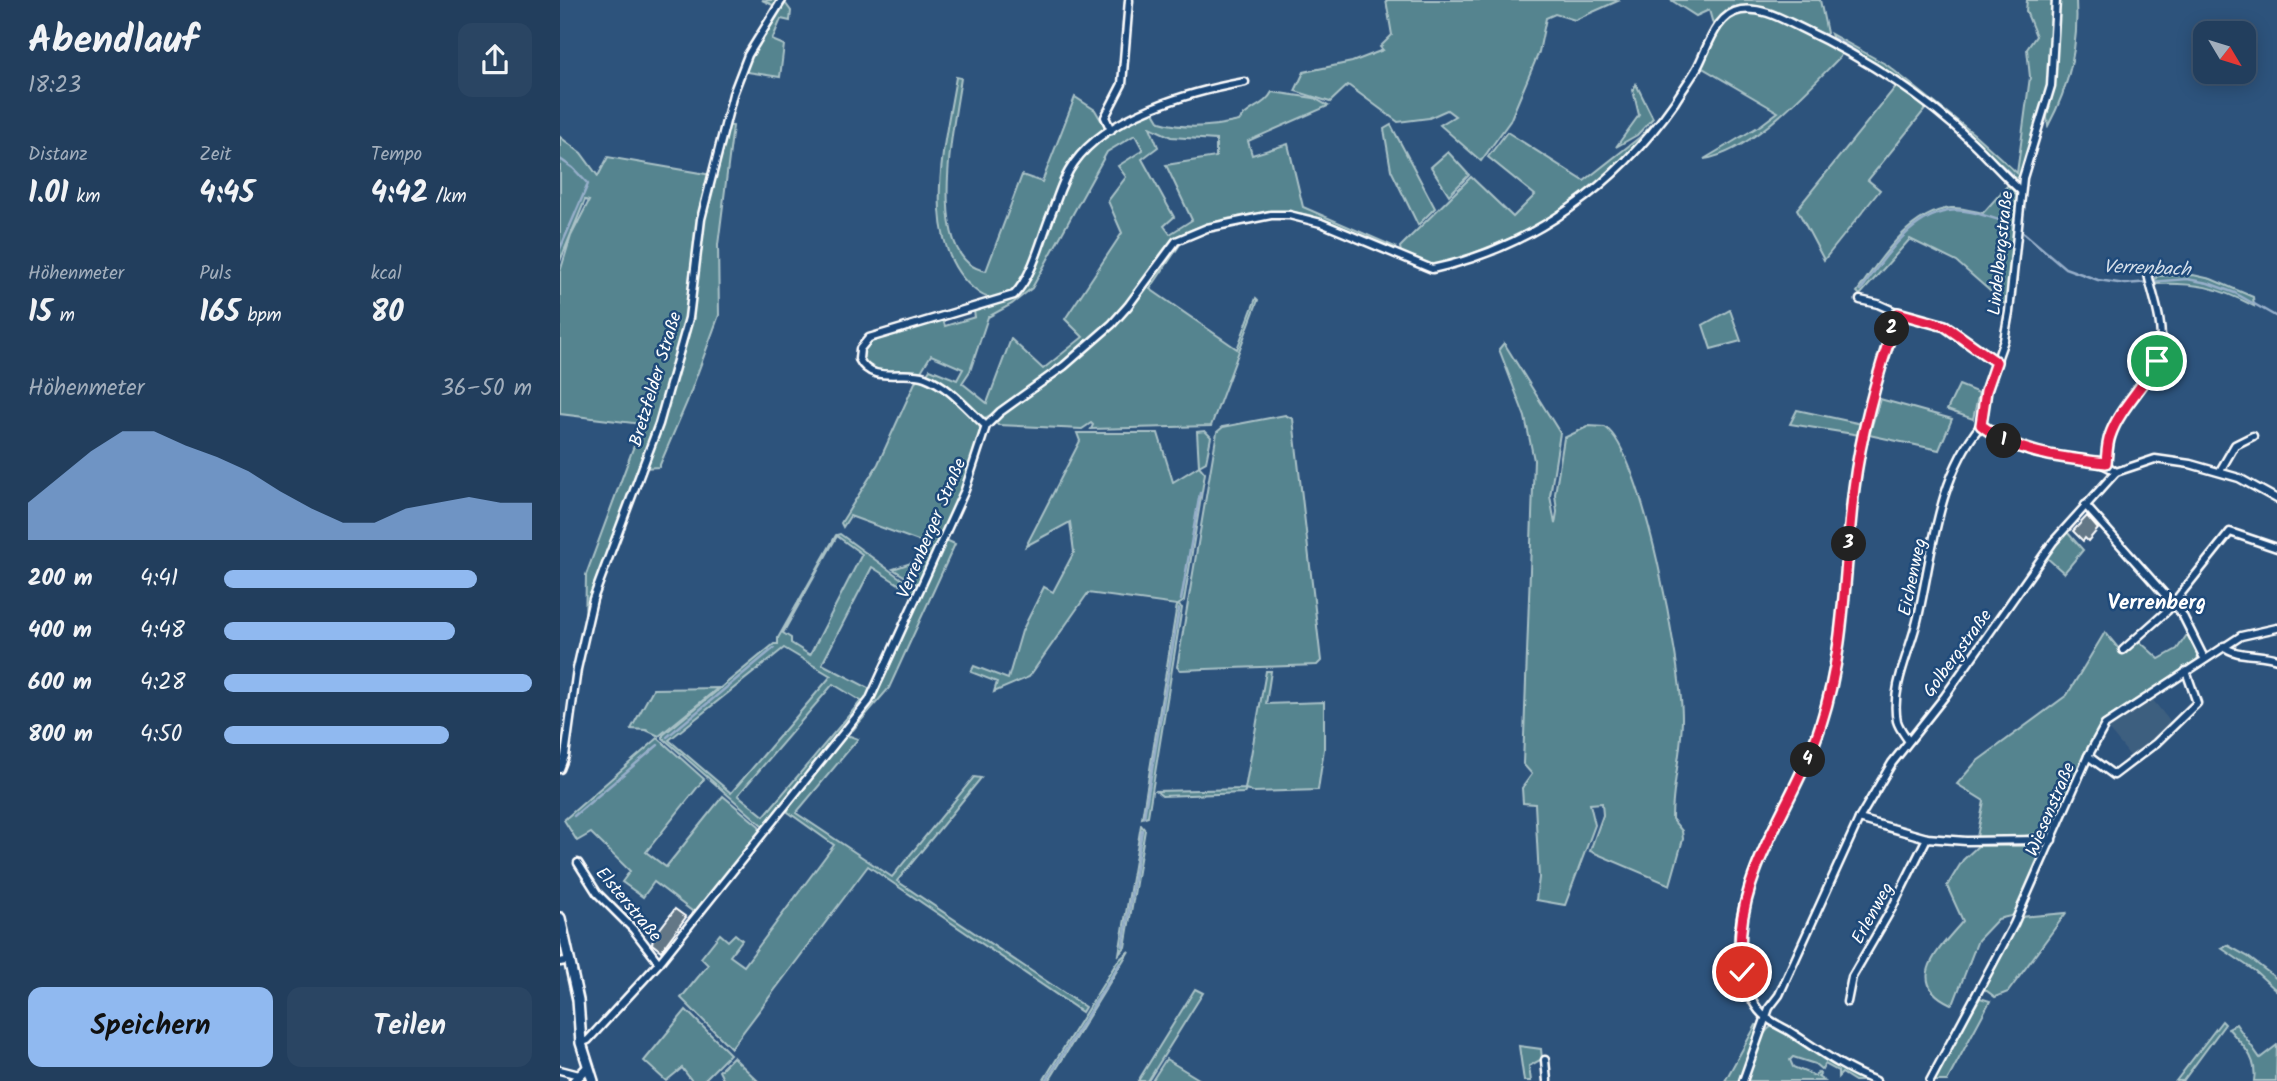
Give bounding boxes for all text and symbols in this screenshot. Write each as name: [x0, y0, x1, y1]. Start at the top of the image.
text: Abendlauf: [28, 12, 198, 72]
north arrow: [2193, 21, 2256, 84]
map controls: [2193, 21, 2256, 84]
button: share: [458, 23, 532, 97]
text: 18:23: [28, 68, 81, 104]
text: Distanz: [28, 140, 88, 170]
text: Zeit: [199, 140, 232, 170]
text: Tempo: [371, 140, 422, 170]
text: 1.01: [28, 170, 69, 218]
text: 4:45: [199, 170, 255, 218]
text: 4:42: [371, 170, 428, 218]
text: km: [69, 182, 100, 212]
text: /km: [428, 182, 467, 212]
street label: Lindelbergstraße: [1981, 190, 2022, 317]
water label: Verrenbach: [2103, 252, 2193, 286]
text: Höhenmeter: [28, 259, 124, 289]
text: Puls: [199, 259, 232, 289]
text: kcal: [371, 259, 402, 289]
text: 15: [28, 289, 52, 337]
text: 165: [199, 289, 240, 337]
text: 80: [371, 289, 404, 337]
text: m: [52, 301, 75, 331]
text: bpm: [240, 301, 282, 331]
street label: Bretzfelder Straße: [622, 308, 691, 450]
pin: 2: [1874, 312, 1910, 346]
text: 2: [1886, 313, 1897, 343]
pin: [2127, 331, 2187, 391]
icon: arrive: [2138, 342, 2176, 380]
text: Höhenmeter: [28, 371, 144, 407]
text: 36–50 m: [441, 371, 532, 407]
pin: 1: [1986, 424, 2022, 458]
text: 1: [2001, 425, 2006, 455]
street label: Verrenberger Straße: [890, 454, 975, 603]
pin: 3: [1832, 526, 1866, 562]
text: 3: [1843, 528, 1854, 558]
street label: Eichenweg: [1891, 536, 1936, 619]
text: 200 m: [28, 561, 93, 597]
text: 4:41: [140, 561, 178, 597]
district label: Verrenberg: [2108, 587, 2206, 620]
street label: Golbergstraße: [1916, 604, 2000, 704]
text: 400 m: [28, 613, 92, 649]
text: 4:48: [140, 613, 185, 649]
text: 600 m: [28, 665, 92, 701]
text: 4:28: [140, 665, 186, 701]
text: 800 m: [28, 717, 93, 753]
text: 4:50: [140, 717, 182, 753]
pin: 4: [1790, 742, 1826, 778]
text: 4: [1802, 744, 1813, 774]
street label: Wiesenstraße: [2019, 758, 2084, 861]
street label: Elsterstraße: [587, 861, 668, 949]
street label: Erlenweg: [1844, 877, 1902, 950]
pin: [1712, 942, 1772, 1002]
icon: check: [1723, 953, 1761, 991]
button: Speichern: [28, 987, 273, 1067]
button: Teilen: [287, 987, 532, 1067]

